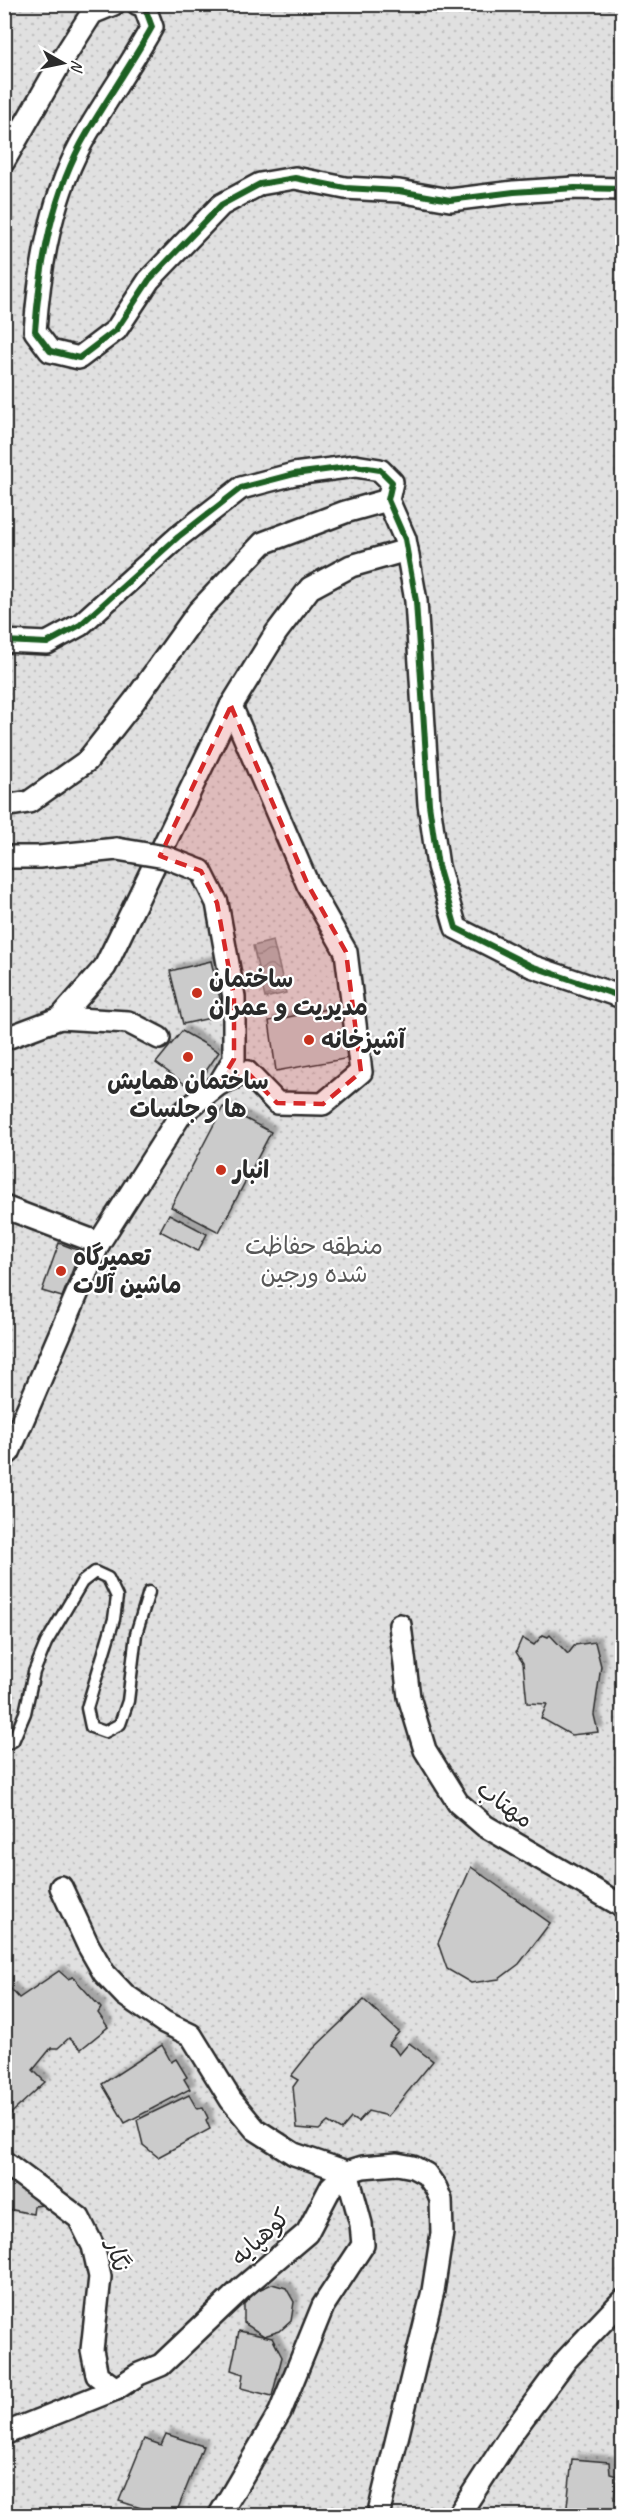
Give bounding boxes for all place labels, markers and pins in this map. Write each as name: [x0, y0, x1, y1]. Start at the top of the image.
place label: ساختمان مدیریت و عمران: [209, 964, 368, 1022]
marker: ساختمان مدیریت و عمران: [190, 986, 204, 1000]
place label: آشپزخانه: [321, 1025, 407, 1055]
marker: آشپزخانه: [302, 1033, 316, 1047]
marker: ساختمان همایش ها و جلسات: [181, 1050, 195, 1064]
place label: ساختمان همایش ها و جلسات: [107, 1066, 269, 1124]
place label: انبار: [231, 1155, 269, 1185]
marker: انبار: [214, 1163, 228, 1177]
place label: تعمیرگاه ماشین آلات: [73, 1242, 181, 1300]
marker: تعمیرگاه ماشین آلات: [54, 1264, 68, 1278]

